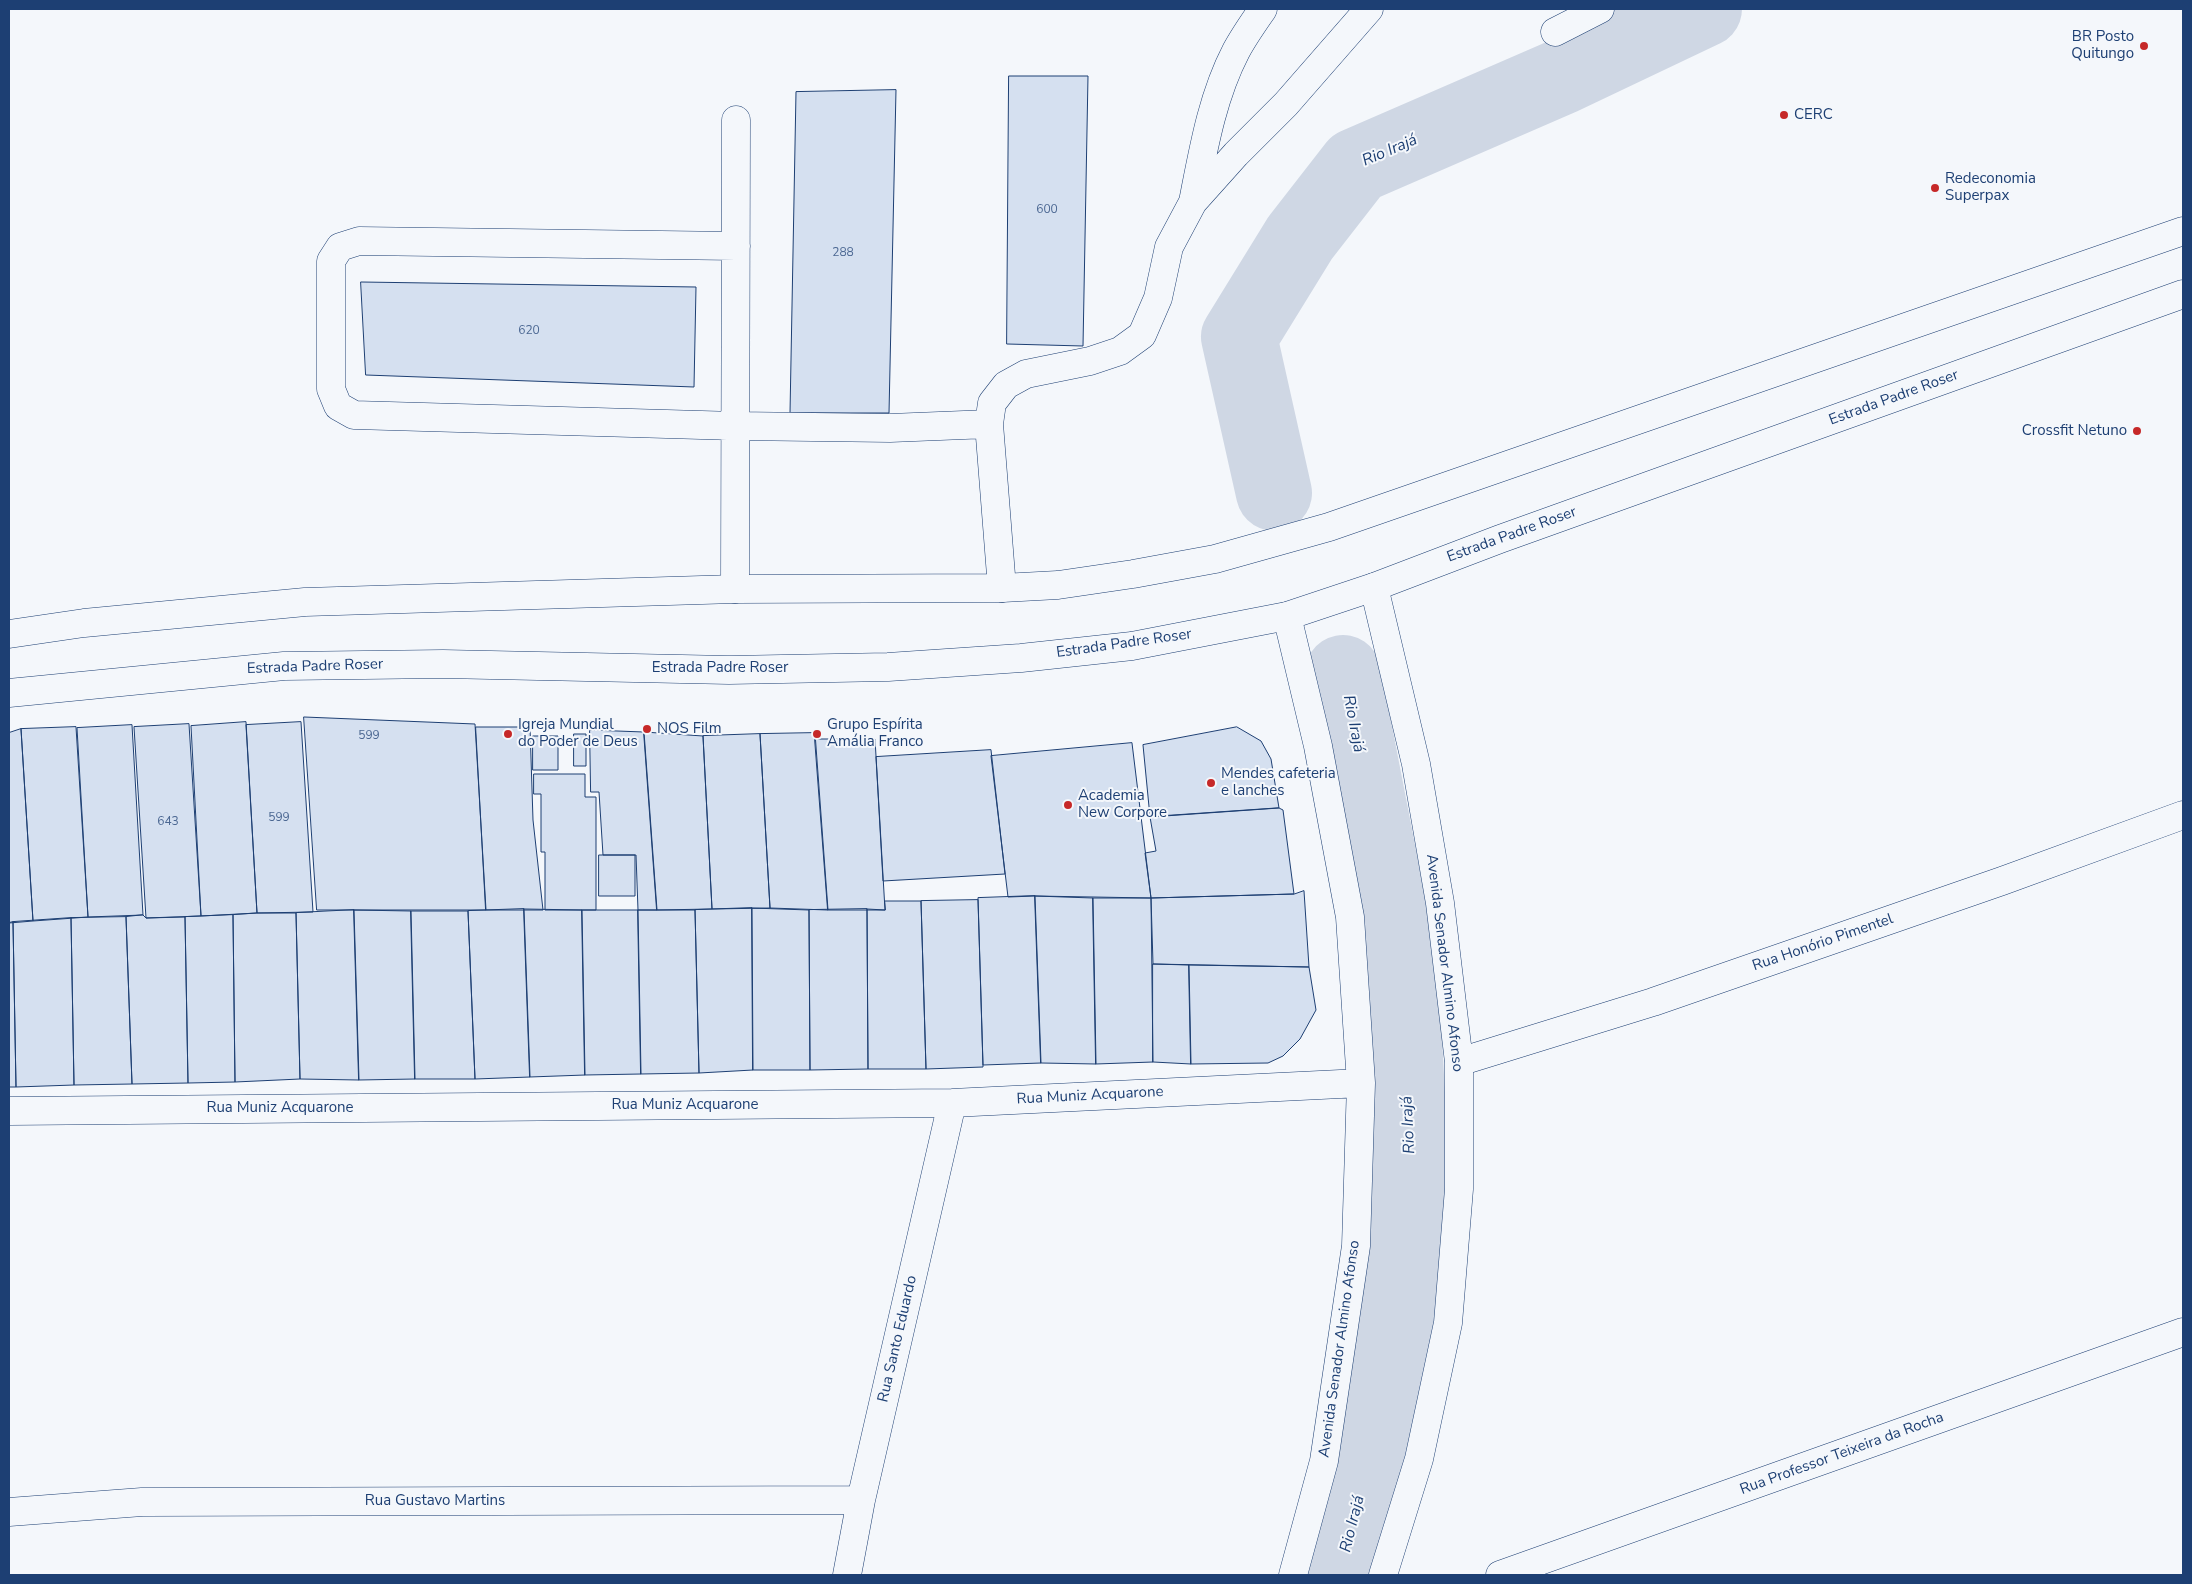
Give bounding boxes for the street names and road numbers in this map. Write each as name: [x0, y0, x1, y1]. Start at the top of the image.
street label: Estrada Padre Roser: [1827, 366, 1961, 430]
street label: Estrada Padre Roser: [1445, 503, 1579, 567]
street label: Estrada Padre Roser: [1055, 626, 1193, 662]
street label: Estrada Padre Roser: [246, 656, 384, 678]
street label: Estrada Padre Roser: [652, 659, 788, 677]
street label: Avenida Senador Almino Afonso: [1422, 853, 1466, 1073]
street label: Rua Honório Pimentel: [1750, 910, 1896, 976]
street label: Rua Muniz Acquarone: [1016, 1083, 1164, 1109]
street label: Rua Muniz Acquarone: [611, 1096, 759, 1114]
street label: Rua Muniz Acquarone: [206, 1099, 354, 1117]
street label: Avenida Senador Almino Afonso: [1316, 1239, 1364, 1459]
street label: Rua Santo Eduardo: [875, 1274, 921, 1404]
street label: Rua Professor Teixeira da Rocha: [1738, 1409, 1946, 1499]
street label: Rua Gustavo Martins: [365, 1492, 505, 1510]

